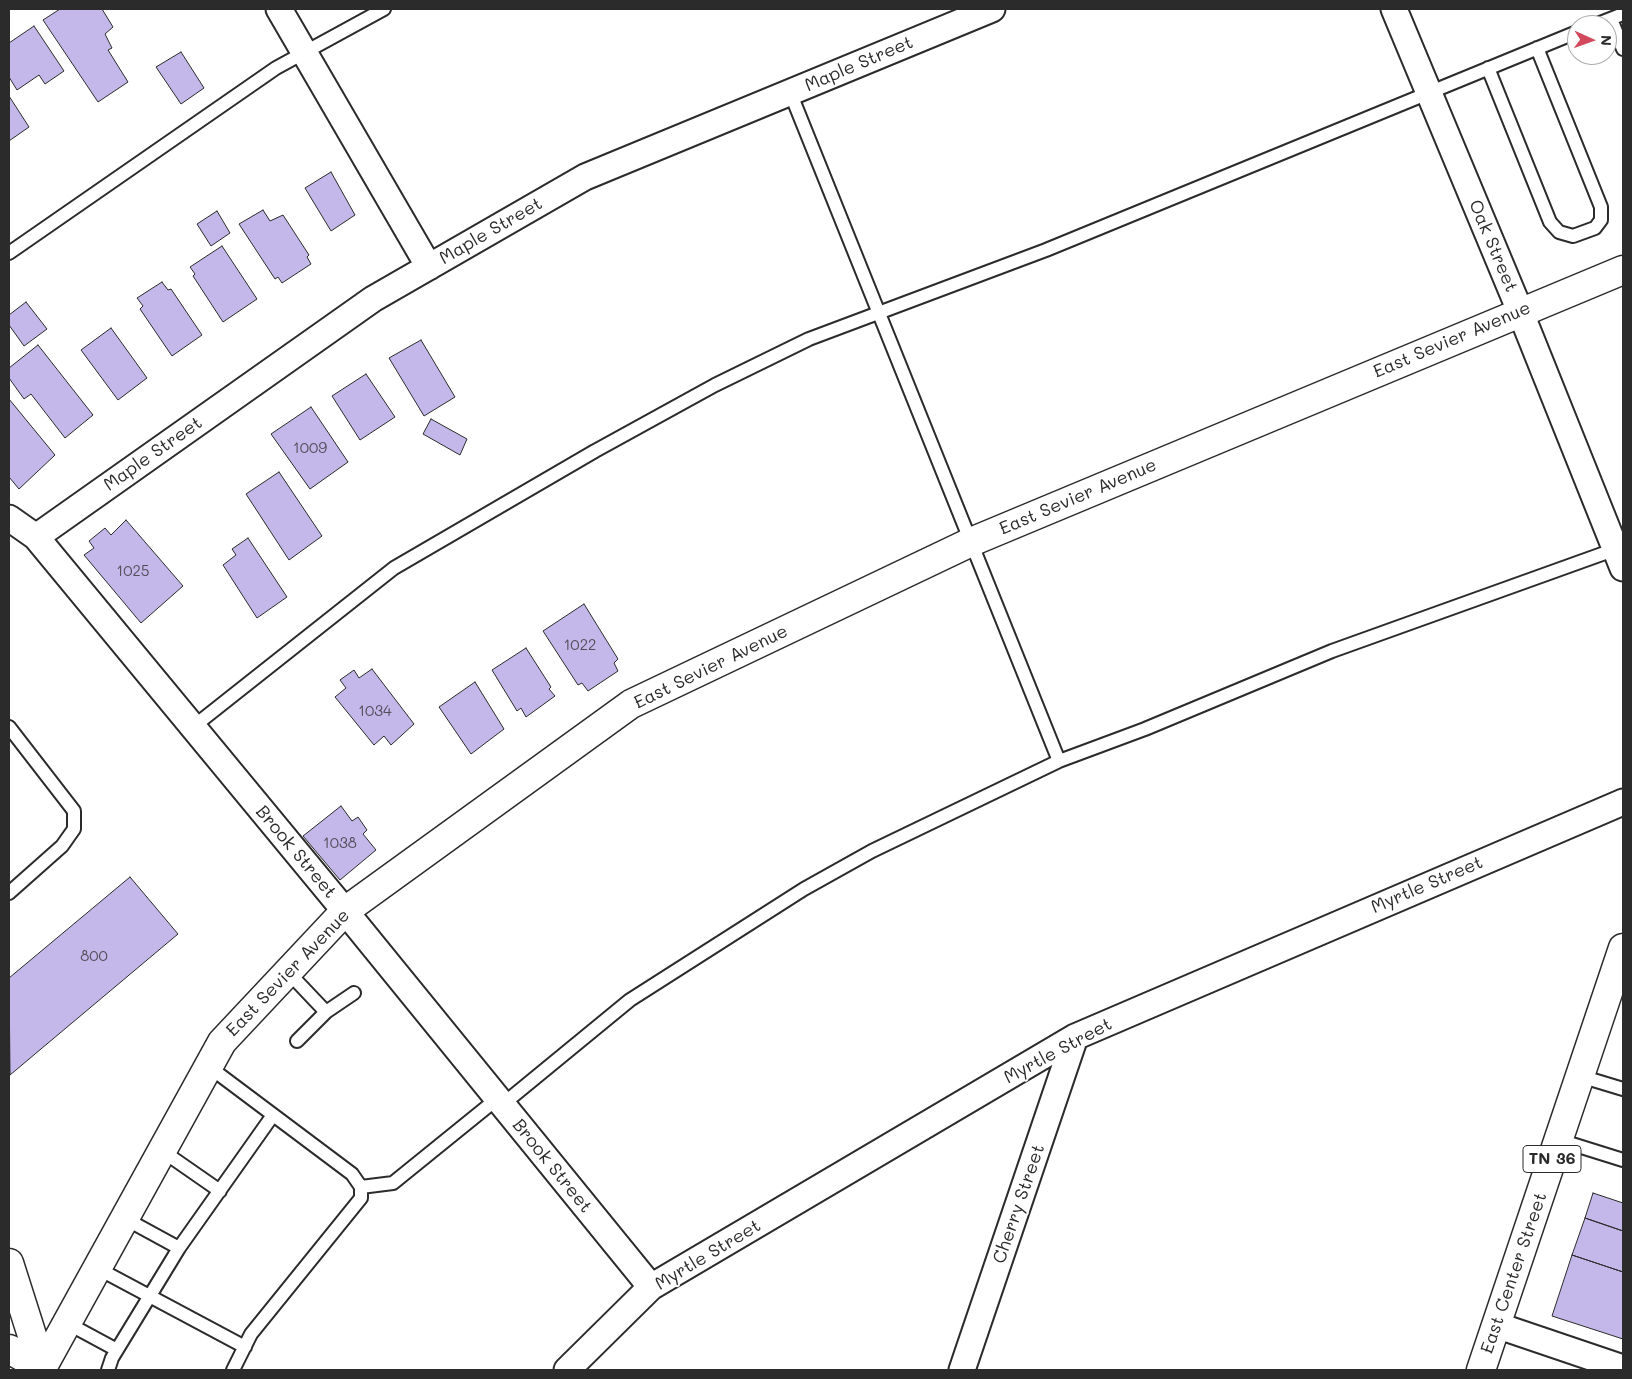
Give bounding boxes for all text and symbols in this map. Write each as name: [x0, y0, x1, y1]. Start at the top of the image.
north arrow: [1567, 15, 1617, 65]
street label: Maple Street: [802, 32, 916, 96]
text: N: [1597, 35, 1616, 46]
street label: Maple Street: [436, 193, 546, 269]
street label: Oak Street: [1464, 197, 1522, 295]
street label: East Sevier Avenue: [1370, 297, 1534, 383]
street label: Maple Street: [100, 412, 206, 496]
house number: 1009: [293, 439, 327, 457]
street label: East Sevier Avenue: [996, 454, 1160, 540]
house number: 1025: [116, 562, 150, 580]
street label: East Sevier Avenue: [631, 620, 791, 714]
house number: 1022: [564, 636, 596, 654]
house number: 1034: [358, 702, 392, 720]
street label: Brook Street: [251, 801, 341, 903]
house number: 1038: [323, 834, 357, 852]
street label: Myrtle Street: [1368, 852, 1486, 918]
street label: East Sevier Avenue: [222, 905, 354, 1041]
house number: 800: [80, 947, 108, 965]
street label: Myrtle Street: [1000, 1013, 1116, 1089]
street label: Brook Street: [508, 1115, 596, 1217]
street label: Cherry Street: [988, 1142, 1050, 1266]
road number: TN 36: [1523, 1146, 1581, 1172]
street label: East Center Street: [1476, 1190, 1552, 1356]
street label: Myrtle Street: [651, 1215, 765, 1295]

